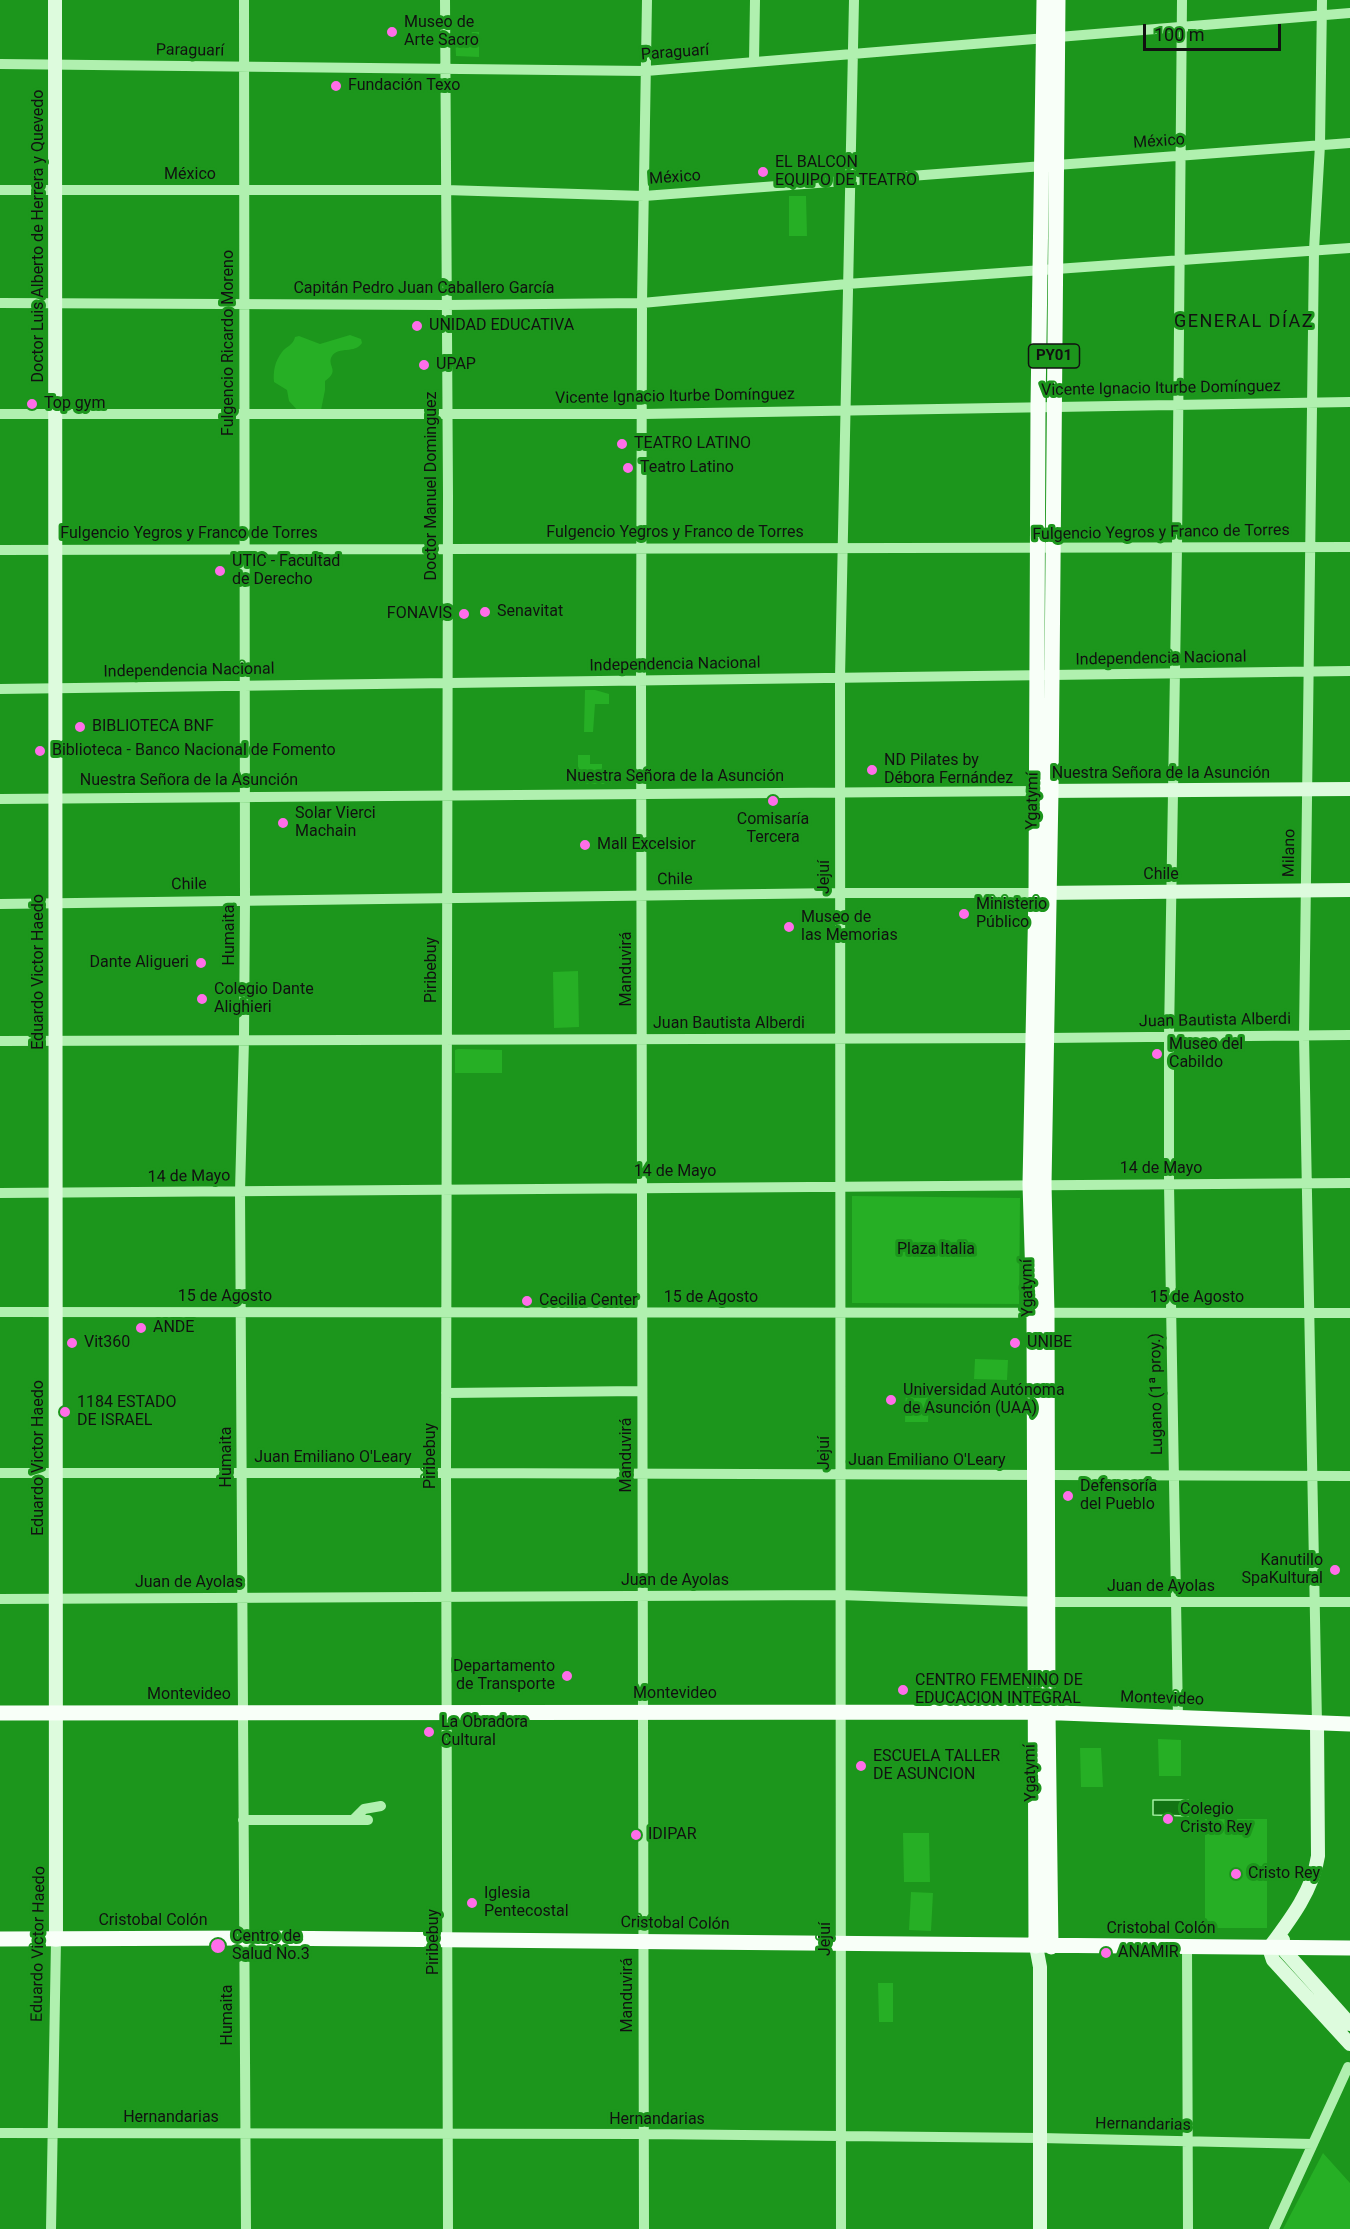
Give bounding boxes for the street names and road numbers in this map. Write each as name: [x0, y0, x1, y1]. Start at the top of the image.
street label: Paraguarí: [156, 41, 224, 61]
street label: Paraguarí: [640, 41, 710, 65]
street label: Doctor Luis Alberto de Herrera y Quevedo: [29, 90, 49, 382]
street label: México: [1133, 131, 1185, 153]
street label: México: [164, 165, 216, 185]
street label: México: [649, 167, 701, 189]
street label: Fulgencio Ricardo Moreno: [219, 250, 239, 436]
street label: Capitán Pedro Juan Caballero García: [293, 279, 555, 299]
road number: PY01: [1028, 344, 1080, 368]
street label: Vicente Ignacio Iturbe Domínguez: [1041, 377, 1281, 401]
street label: Vicente Ignacio Iturbe Domínguez: [555, 385, 795, 409]
street label: Doctor Manuel Dominguez: [422, 392, 442, 580]
street label: Fulgencio Yegros y Franco de Torres: [1032, 521, 1290, 545]
street label: Fulgencio Yegros y Franco de Torres: [546, 523, 804, 543]
street label: Fulgencio Yegros y Franco de Torres: [60, 524, 318, 544]
street label: Independencia Nacional: [1075, 648, 1247, 670]
street label: Independencia Nacional: [589, 654, 761, 676]
street label: Independencia Nacional: [103, 660, 275, 682]
street label: Nuestra Señora de la Asunción: [1052, 764, 1270, 784]
street label: Nuestra Señora de la Asunción: [566, 767, 784, 787]
street label: Nuestra Señora de la Asunción: [80, 771, 298, 791]
street label: Ygatymí: [1023, 772, 1043, 830]
street label: Milano: [1280, 829, 1300, 877]
street label: Jejuí: [815, 860, 835, 894]
street label: Chile: [1143, 865, 1179, 885]
street label: Chile: [657, 870, 693, 890]
street label: Chile: [171, 875, 207, 895]
street label: Eduardo Victor Haedo: [29, 894, 49, 1050]
street label: Humaita: [220, 905, 240, 965]
street label: Manduvirá: [617, 932, 637, 1006]
street label: Piribebuy: [422, 937, 442, 1003]
street label: Juan Bautista Alberdi: [1139, 1010, 1291, 1032]
street label: Juan Bautista Alberdi: [653, 1014, 805, 1034]
street label: 14 de Mayo: [1120, 1159, 1202, 1179]
street label: 14 de Mayo: [634, 1162, 716, 1182]
street label: 14 de Mayo: [148, 1167, 230, 1187]
street label: Ygatymí: [1018, 1259, 1038, 1317]
street label: 15 de Agosto: [178, 1287, 272, 1307]
street label: 15 de Agosto: [664, 1288, 758, 1308]
street label: 15 de Agosto: [1150, 1288, 1244, 1308]
street label: Lugano (1ª proy.): [1146, 1333, 1168, 1455]
street label: Eduardo Victor Haedo: [29, 1380, 49, 1536]
street label: Manduvirá: [617, 1418, 637, 1492]
street label: Piribebuy: [421, 1423, 441, 1489]
street label: Humaita: [217, 1427, 237, 1487]
street label: Jejuí: [815, 1436, 835, 1470]
street label: Juan Emiliano O'Leary: [254, 1448, 412, 1468]
street label: Juan Emiliano O'Leary: [848, 1451, 1006, 1471]
street label: Juan de Ayolas: [621, 1571, 729, 1591]
street label: Juan de Ayolas: [135, 1573, 243, 1593]
street label: Juan de Ayolas: [1107, 1577, 1215, 1597]
street label: Montevideo: [633, 1684, 717, 1704]
street label: Montevideo: [147, 1685, 231, 1705]
street label: Montevideo: [1120, 1688, 1204, 1710]
street label: Ygatymí: [1021, 1744, 1041, 1802]
street label: Eduardo Victor Haedo: [28, 1866, 50, 2022]
street label: Piribebuy: [424, 1909, 444, 1975]
street label: Cristobal Colón: [98, 1911, 208, 1931]
street label: Cristobal Colón: [620, 1913, 730, 1935]
street label: Cristobal Colón: [1106, 1919, 1216, 1939]
street label: Jejuí: [816, 1922, 836, 1956]
street label: Manduvirá: [618, 1958, 638, 2032]
street label: Humaita: [218, 1985, 238, 2045]
street label: Hernandarias: [123, 2108, 219, 2128]
street label: Hernandarias: [609, 2110, 705, 2130]
street label: Hernandarias: [1095, 2115, 1191, 2135]

